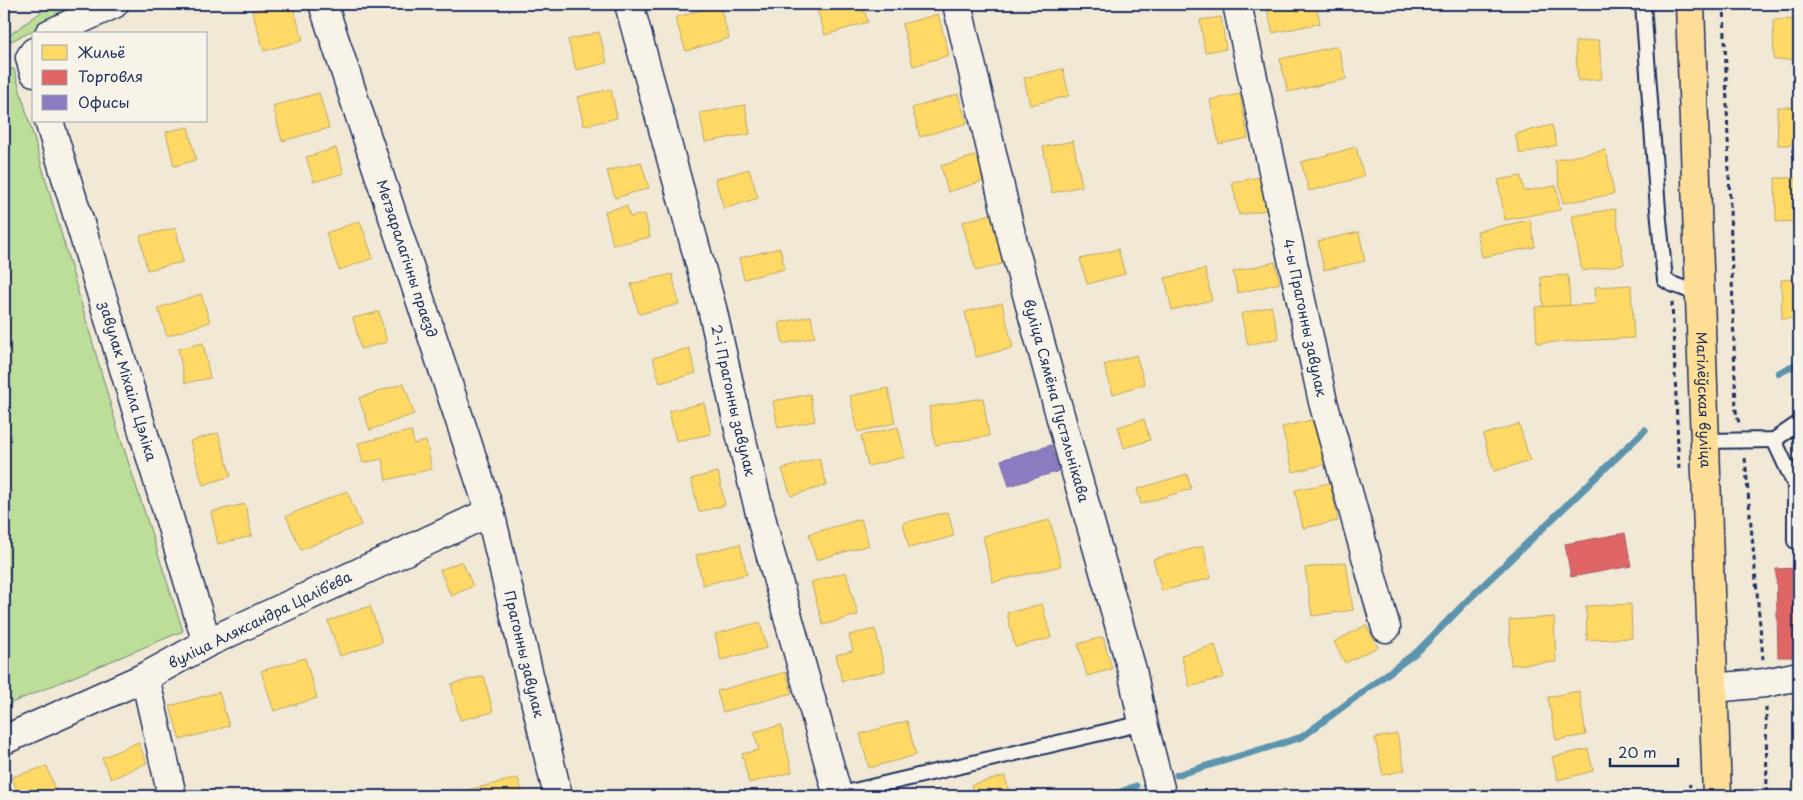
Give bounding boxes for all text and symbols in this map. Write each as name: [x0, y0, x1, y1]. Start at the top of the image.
legend: [32, 32, 208, 122]
text: Жильё: [77, 40, 125, 63]
text: Торговля: [78, 64, 143, 87]
text: Офисы: [78, 90, 130, 113]
street label: Метэаралагічны праезд: [371, 177, 443, 340]
street label: 4-ы Прагонны завулак: [1278, 237, 1333, 399]
street label: вуліца Сямёна Пустэльнікава: [1019, 297, 1095, 505]
street label: завулак Міхаіла Цэліка: [94, 298, 162, 464]
street label: 2-і Прагонны завулак: [706, 323, 762, 479]
street label: Магілёўская вуліца: [1691, 331, 1717, 469]
street label: вуліца Аляксандра Цалібʼева: [164, 566, 355, 673]
street label: Прагонны завулак: [499, 588, 550, 721]
scale bar: [1610, 735, 1678, 767]
text: 20 m: [1618, 740, 1657, 763]

